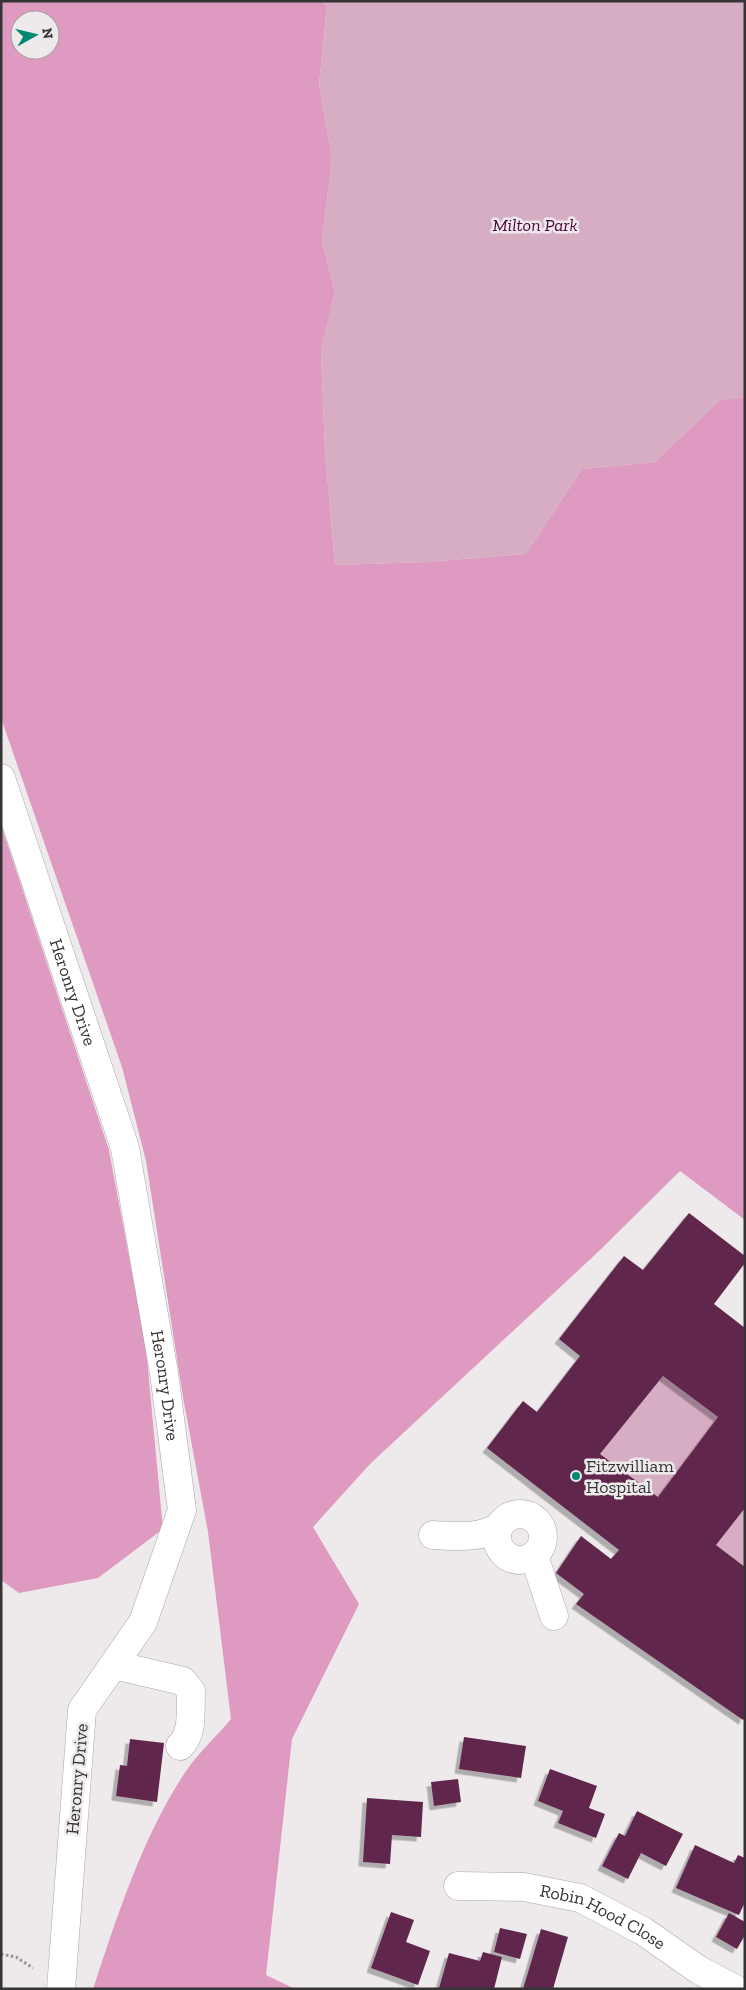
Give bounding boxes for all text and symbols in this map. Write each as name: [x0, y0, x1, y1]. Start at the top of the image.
north arrow: [10, 10, 60, 60]
text: N: [38, 27, 57, 40]
park label: Milton Park: [492, 214, 578, 236]
street label: Heronry Drive: [45, 936, 101, 1049]
street label: Heronry Drive: [146, 1328, 184, 1442]
place label: Fitzwilliam Hospital: [586, 1455, 674, 1498]
marker: Fitzwilliam Hospital: [570, 1470, 582, 1482]
street label: Heronry Drive: [61, 1722, 93, 1836]
street label: Robin Hood Close: [538, 1879, 670, 1954]

